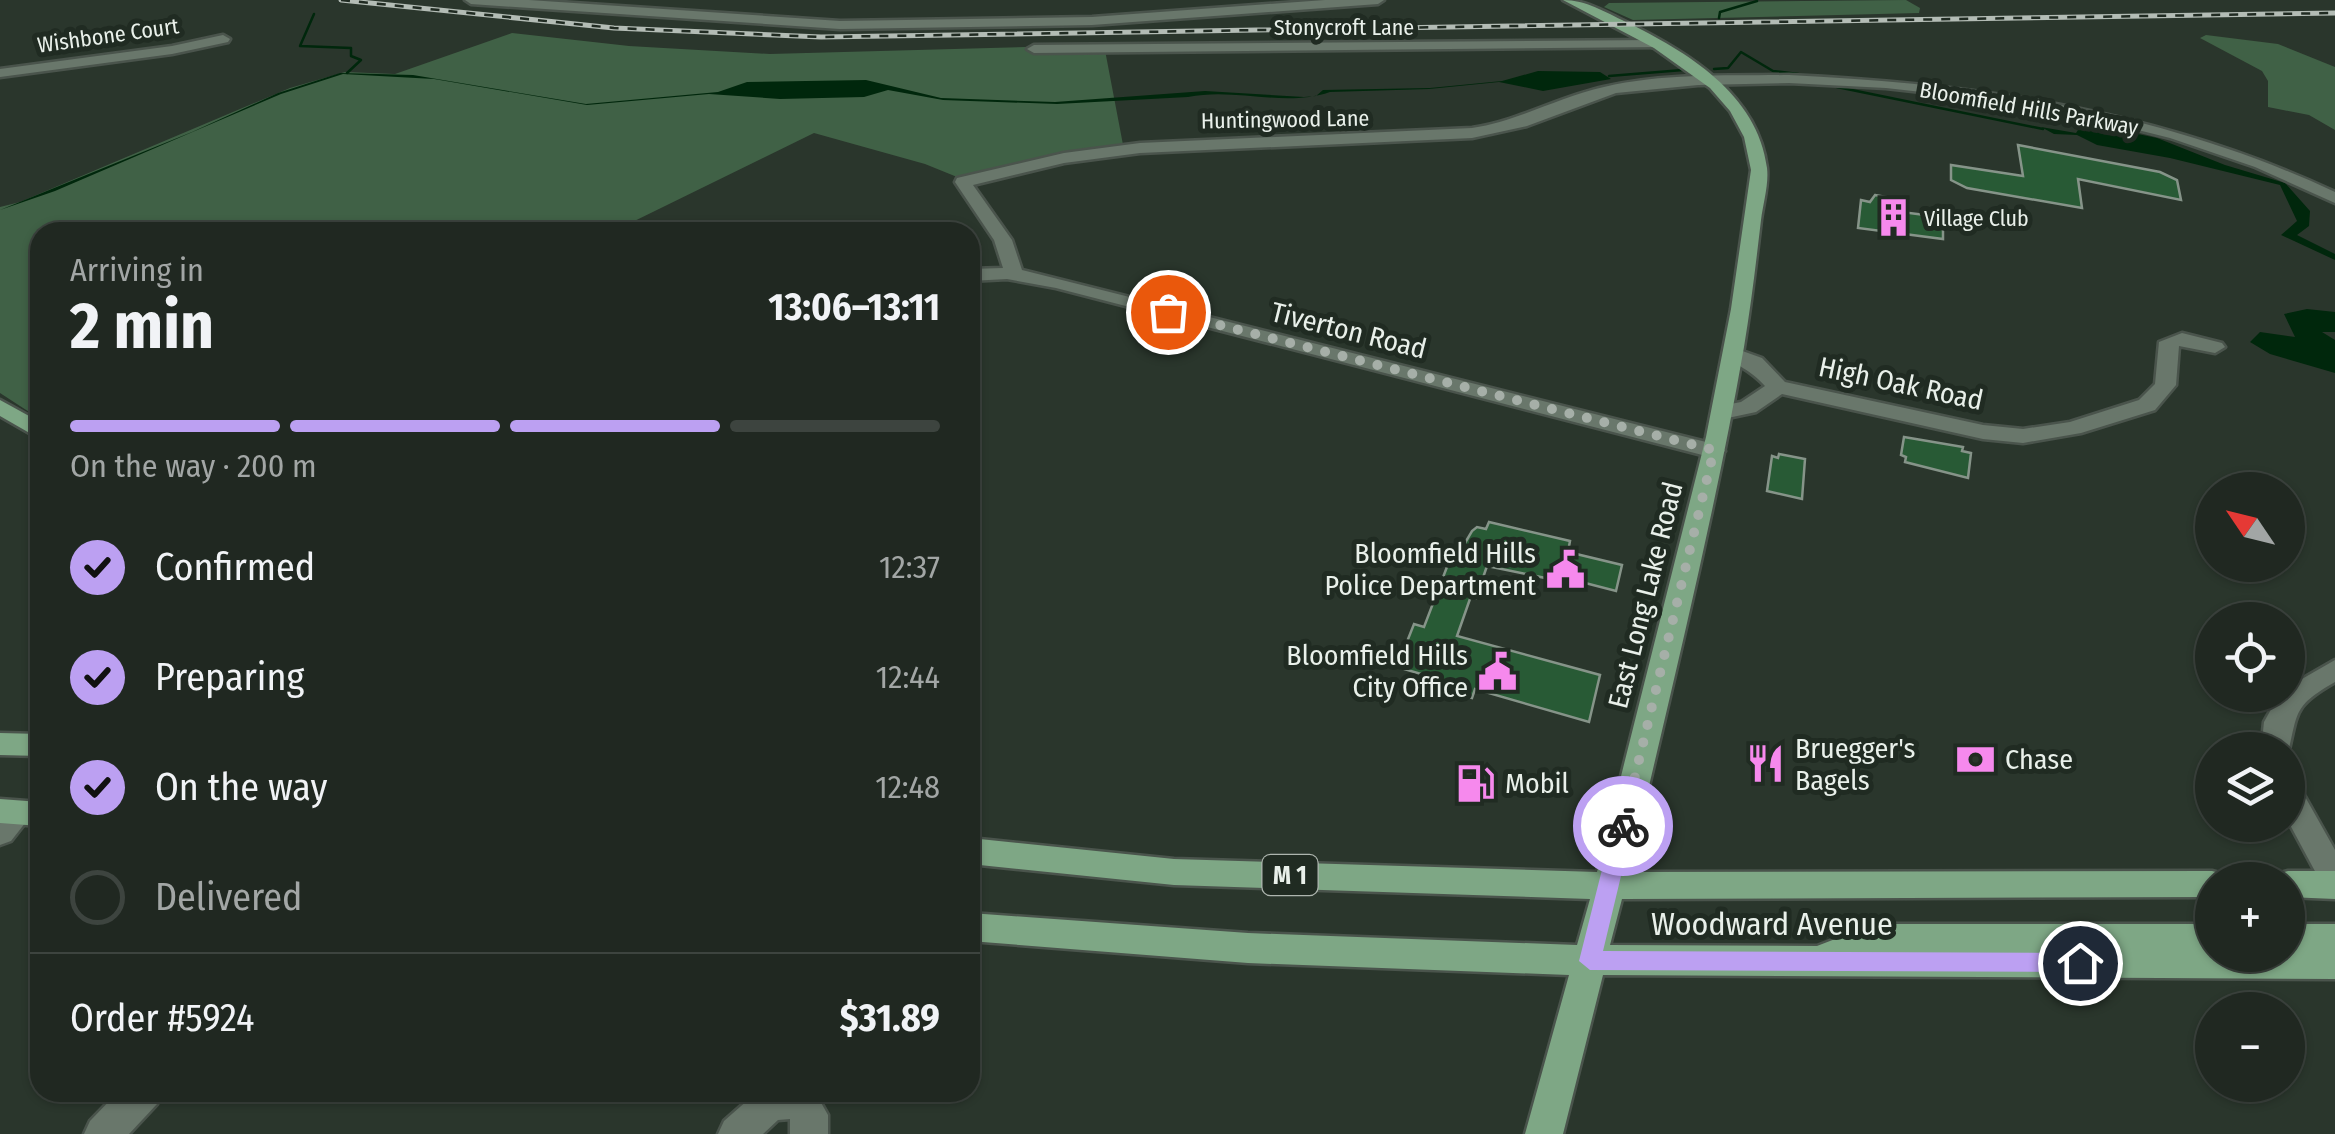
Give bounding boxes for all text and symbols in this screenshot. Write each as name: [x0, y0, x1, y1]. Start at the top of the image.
street label: Wishbone Court: [36, 12, 181, 59]
street label: Stonycroft Lane: [1274, 14, 1414, 41]
street label: Bloomfield Hills Parkway: [1918, 76, 2140, 141]
street label: Huntingwood Lane: [1201, 105, 1369, 134]
building icon: Village Club: [1873, 197, 1915, 239]
place label: Village Club: [1924, 205, 2029, 232]
text: Arriving in: [70, 251, 204, 289]
pin: [1126, 270, 1211, 355]
text: 13:06–13:11: [768, 284, 940, 330]
icon: bag: [1141, 285, 1196, 340]
text: 2 min: [70, 287, 214, 365]
street label: Tiverton Road: [1268, 295, 1430, 366]
street label: High Oak Road: [1816, 350, 1986, 417]
text: On the way · 200 m: [70, 447, 317, 485]
north arrow: [2195, 472, 2305, 582]
map controls: [2195, 472, 2305, 1102]
street label: East Long Lake Road: [1601, 478, 1690, 712]
place label: Bloomfield Hills Police Department: [1324, 537, 1537, 602]
icon: check: [70, 540, 125, 595]
text: Confirmed: [155, 544, 315, 590]
text: 12:37: [879, 548, 940, 586]
public building icon: Bloomfield Hills Police Department: [1545, 548, 1587, 590]
button: locate: [2195, 602, 2305, 712]
place label: Bloomfield Hills City Office: [1286, 639, 1468, 704]
icon: check: [70, 650, 125, 705]
public building icon: Bloomfield Hills City Office: [1477, 650, 1519, 692]
text: Preparing: [155, 654, 304, 700]
text: 12:44: [876, 658, 940, 696]
place label: Bruegger's Bagels: [1795, 732, 1916, 797]
button: layers: [2195, 732, 2305, 842]
bank icon: Chase: [1954, 738, 1996, 780]
restaurant icon: Bruegger's Bagels: [1744, 743, 1786, 785]
place label: Chase: [2005, 743, 2073, 776]
icon: check: [70, 760, 125, 815]
fuel station icon: Mobil: [1454, 762, 1496, 804]
text: On the way: [155, 764, 327, 810]
place label: Mobil: [1505, 767, 1569, 800]
text: 12:48: [875, 768, 940, 806]
courier: [1573, 776, 1673, 876]
icon: bike: [1596, 799, 1651, 854]
road number: M 1: [1262, 855, 1318, 895]
button: +: [2195, 862, 2305, 972]
text: Delivered: [155, 874, 302, 920]
street label: Woodward Avenue: [1651, 905, 1893, 943]
pin: [2038, 921, 2123, 1006]
icon: home: [2053, 936, 2108, 991]
button: −: [2195, 992, 2305, 1102]
text: Order #5924: [70, 995, 254, 1041]
text: $31.89: [840, 995, 940, 1041]

